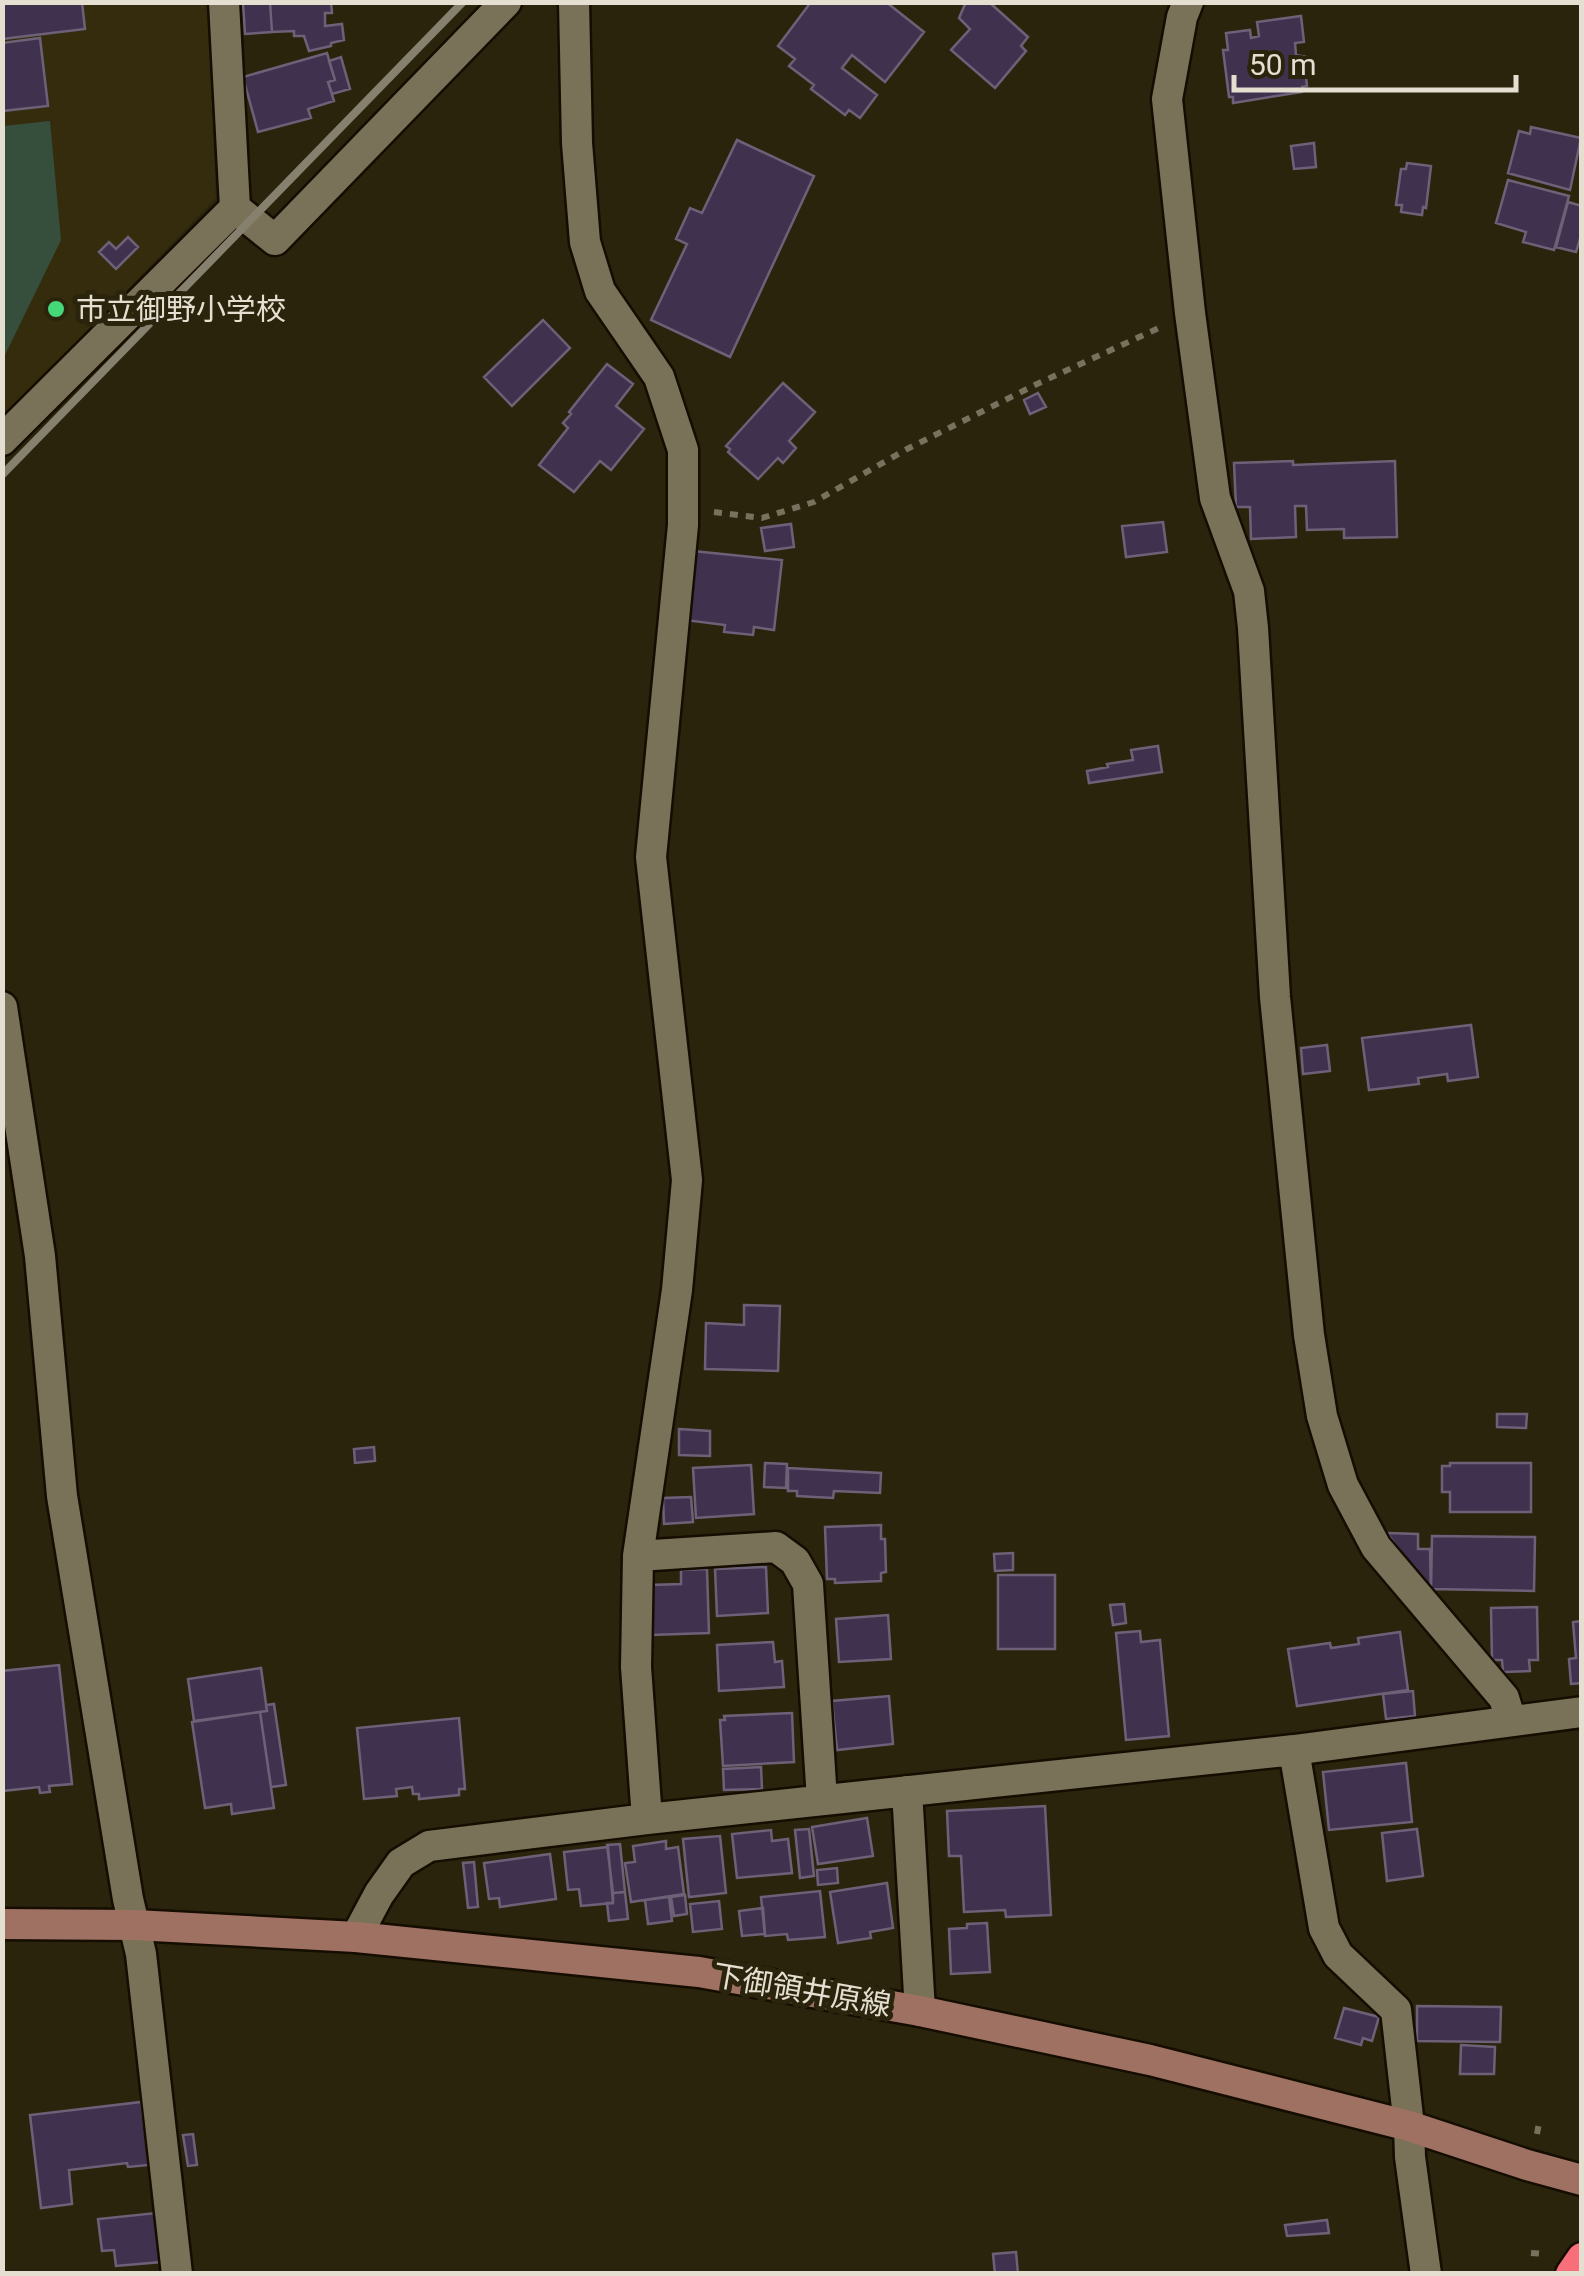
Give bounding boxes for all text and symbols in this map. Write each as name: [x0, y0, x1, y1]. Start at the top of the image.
scale bar: [1234, 30, 1516, 92]
text: 50 m: [1249, 47, 1316, 82]
place label: 市立御野小学校: [76, 292, 286, 327]
marker: 市立御野小学校: [45, 298, 67, 320]
street label: 下御領井原線: [710, 1957, 894, 2023]

